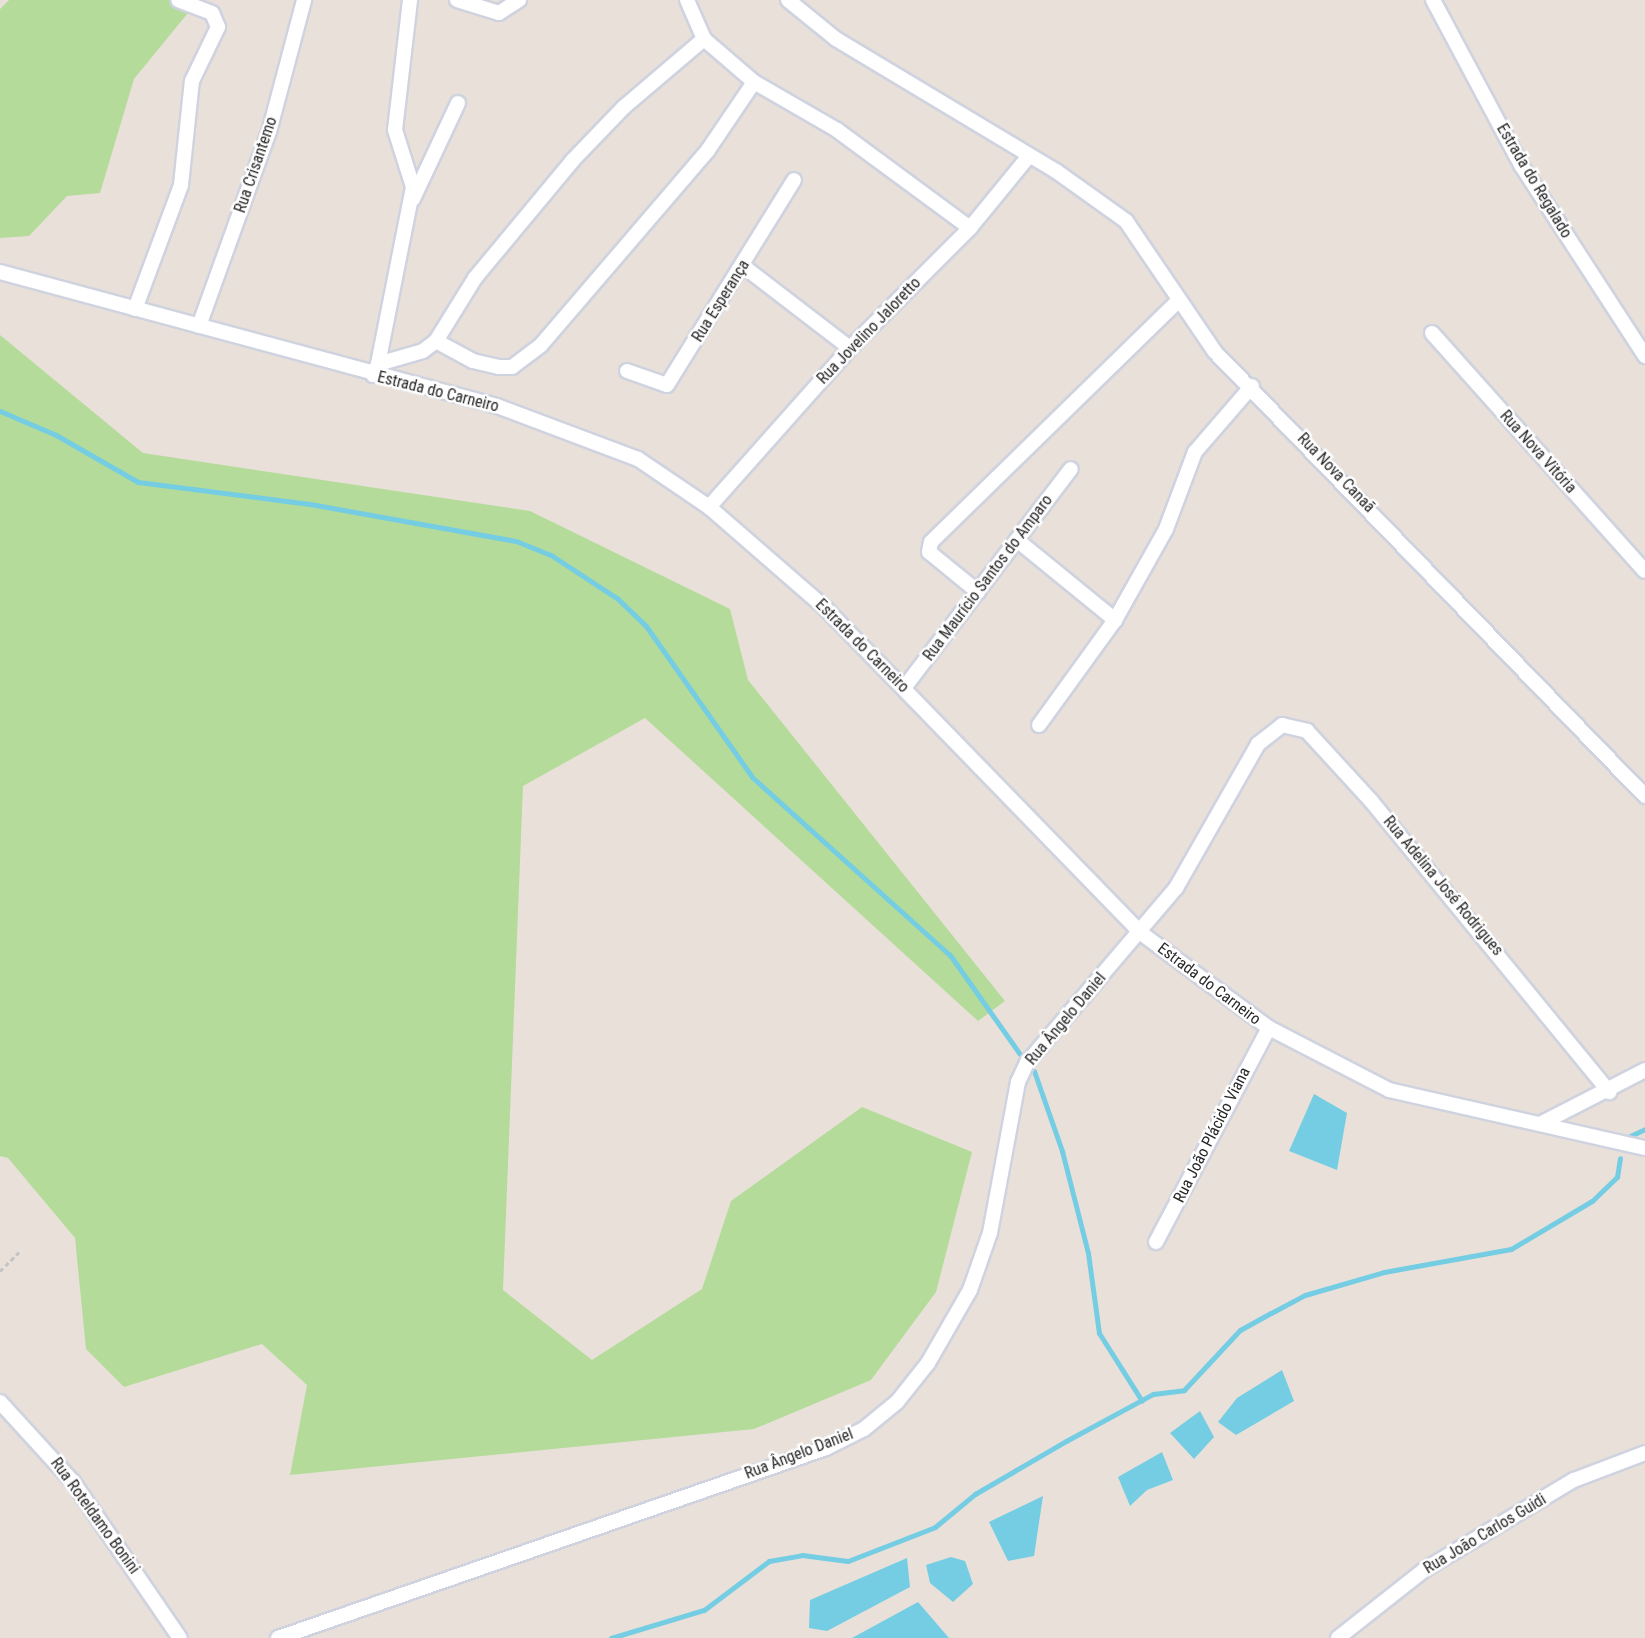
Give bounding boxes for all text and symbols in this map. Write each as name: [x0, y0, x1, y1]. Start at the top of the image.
street label: Rua Crisantemo: [231, 115, 281, 215]
street label: Estrada do Regalado: [1492, 120, 1576, 242]
street label: Rua Esperança: [688, 256, 754, 346]
street label: Rua Jovelino Jaloretto: [813, 274, 925, 388]
street label: Estrada do Carneiro: [375, 368, 501, 416]
street label: Rua Nova Vitória: [1496, 407, 1580, 497]
street label: Rua Nova Canaã: [1293, 429, 1379, 517]
street label: Rua Maurício Santos do Amparo: [919, 491, 1057, 665]
street label: Estrada do Carneiro: [811, 595, 913, 697]
street label: Rua Adelina José Rodrigues: [1379, 812, 1507, 960]
street label: Estrada do Carneiro: [1154, 939, 1264, 1029]
street label: Rua Ângelo Daniel: [1022, 969, 1110, 1069]
street label: Rua João Plácido Viana: [1170, 1064, 1254, 1206]
street label: Rua Ângelo Daniel: [742, 1424, 856, 1484]
street label: Rua Roteldamo Bonini: [46, 1454, 144, 1578]
street label: Rua João Carlos Guidi: [1420, 1490, 1550, 1578]

